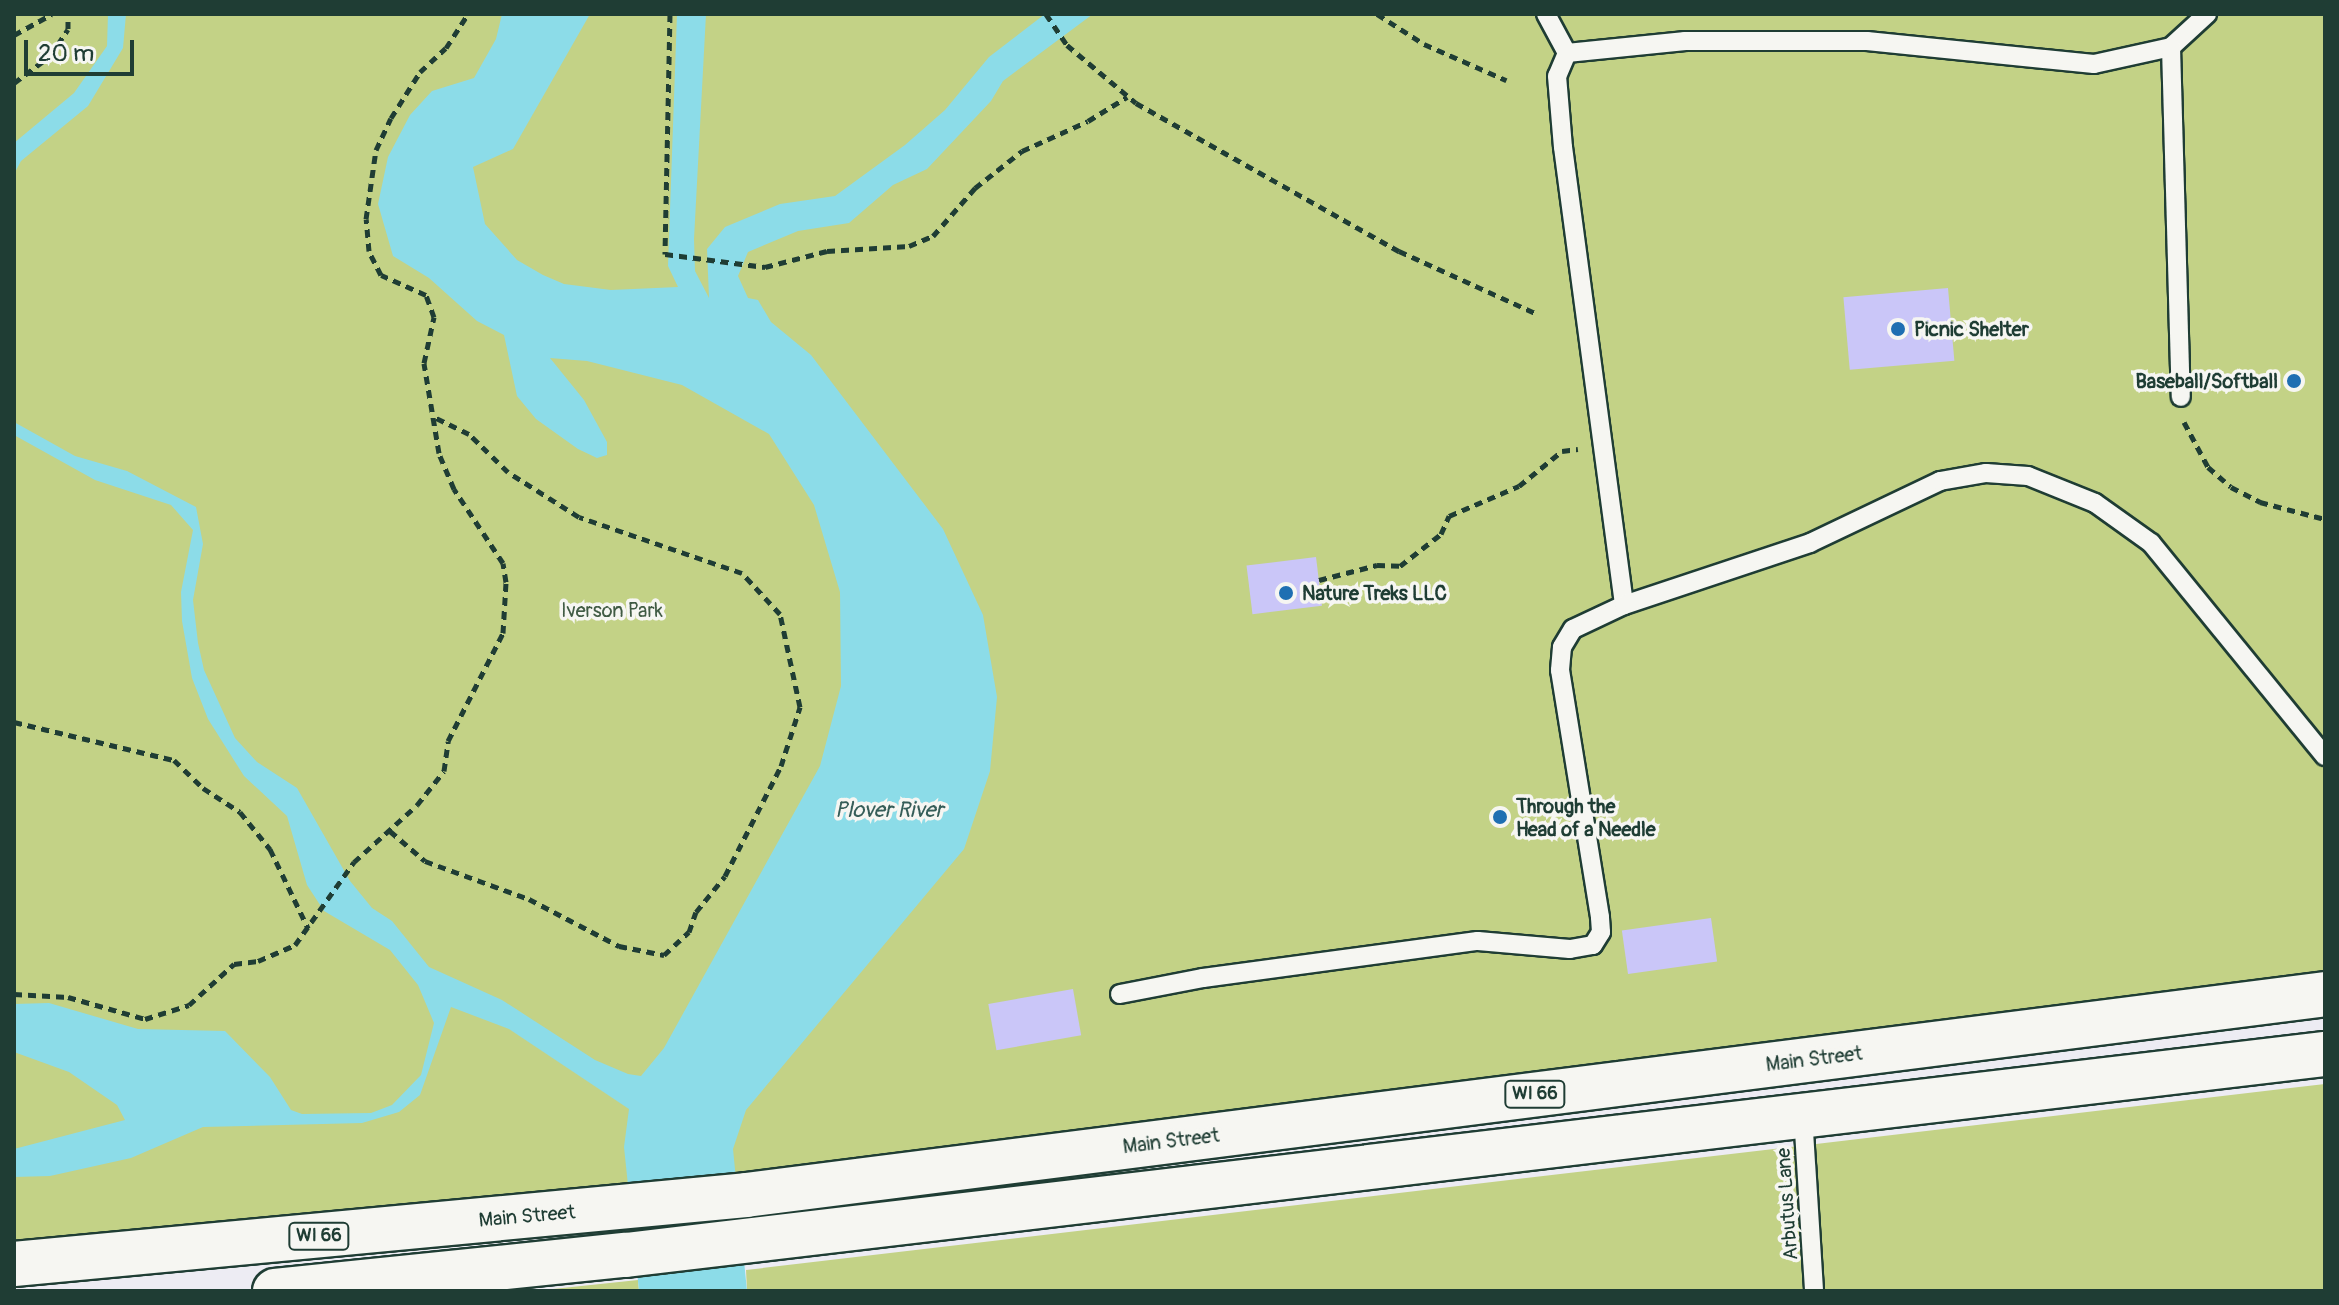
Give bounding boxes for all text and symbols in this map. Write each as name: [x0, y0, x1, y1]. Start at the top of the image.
scale bar: [28, 24, 138, 74]
text: 20 m: [38, 39, 94, 68]
place label: Picnic Shelter: [1914, 317, 2029, 341]
marker: Picnic Shelter: [1889, 320, 1907, 338]
place label: Baseball/Softball: [2136, 369, 2278, 393]
marker: Baseball/Softball: [2285, 372, 2303, 390]
place label: Nature Treks LLC: [1302, 581, 1447, 605]
marker: Nature Treks LLC: [1277, 584, 1295, 602]
park label: Iverson Park: [561, 598, 663, 622]
place label: Through the Head of a Needle: [1516, 794, 1656, 841]
water label: Plover River: [835, 798, 943, 824]
marker: Through the Head of a Needle: [1491, 808, 1509, 826]
street label: Main Street: [1764, 1041, 1864, 1077]
road number: WI 66: [1503, 1080, 1567, 1108]
street label: Main Street: [1121, 1123, 1221, 1159]
street label: Arbutus Lane: [1771, 1147, 1803, 1261]
street label: Main Street: [478, 1200, 576, 1232]
road number: WI 66: [287, 1222, 351, 1250]

